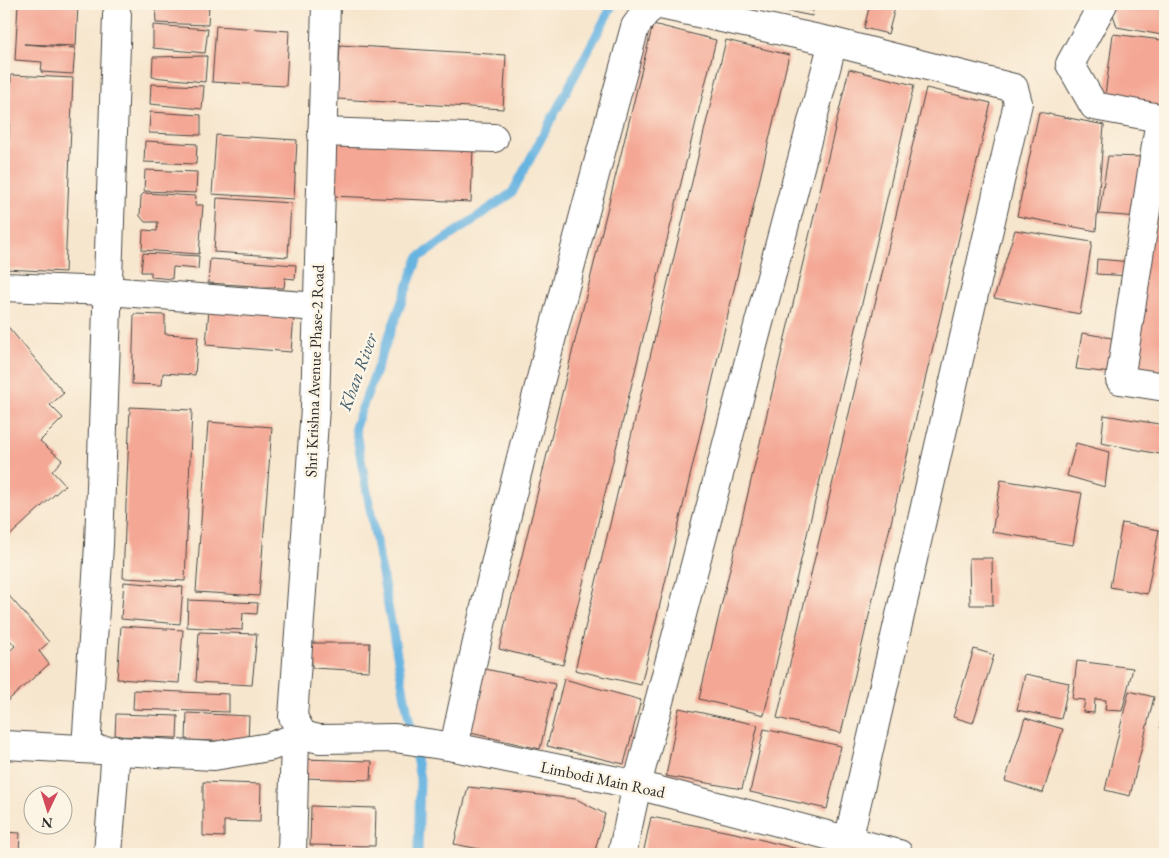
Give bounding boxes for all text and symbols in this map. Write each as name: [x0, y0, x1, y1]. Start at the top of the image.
street label: Shri Krishna Avenue Phase-2 Road: [300, 264, 329, 478]
water label: Khan River: [333, 329, 383, 415]
street label: Limbodi Main Road: [539, 756, 668, 803]
north arrow: [22, 786, 72, 836]
text: N: [40, 814, 53, 832]

